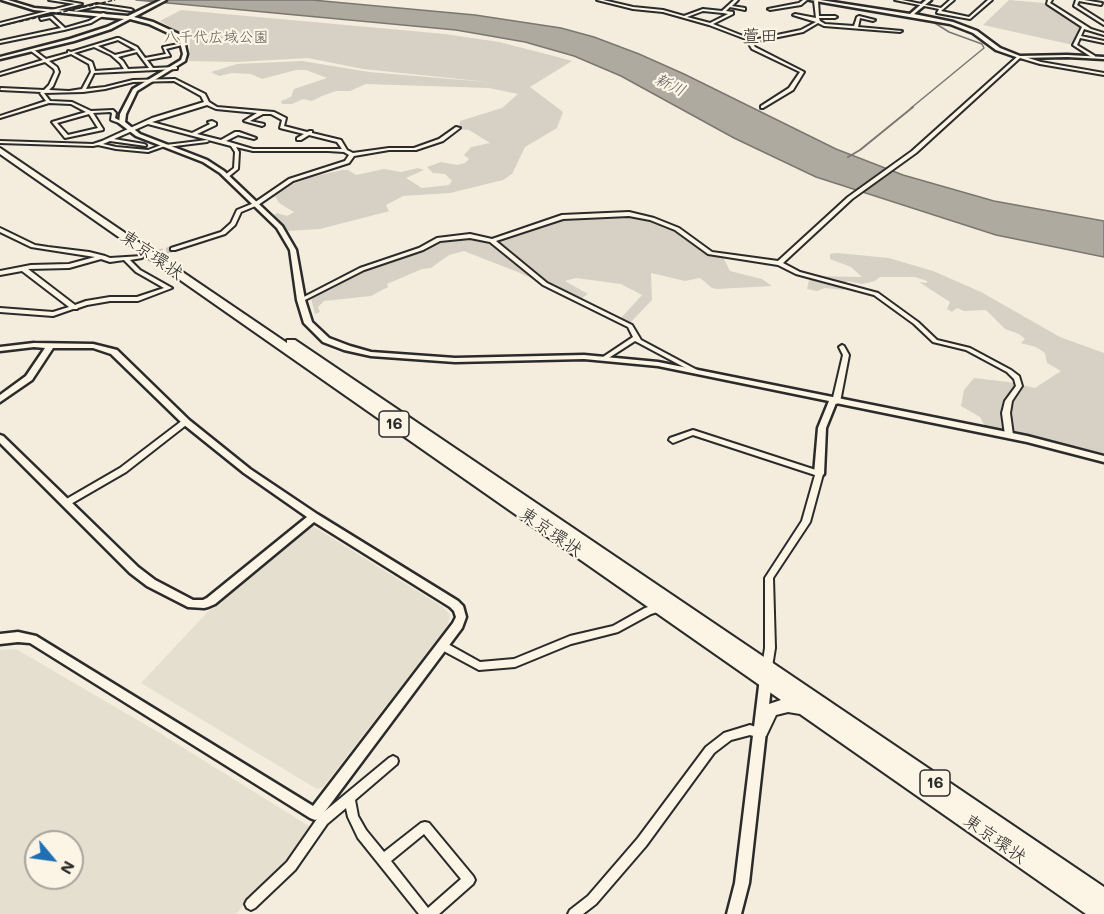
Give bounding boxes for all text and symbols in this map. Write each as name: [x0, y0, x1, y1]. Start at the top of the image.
district label: 萱田: [742, 25, 778, 47]
park label: 八千代広域公園: [164, 28, 268, 46]
water label: 新川: [651, 69, 689, 101]
street label: 東京環状: [116, 226, 188, 284]
road number: 16: [379, 411, 409, 437]
street label: 東京環状: [515, 503, 587, 561]
road number: 16: [920, 770, 950, 796]
street label: 東京環状: [959, 810, 1031, 868]
north arrow: [24, 830, 84, 890]
text: N: [56, 858, 81, 878]

